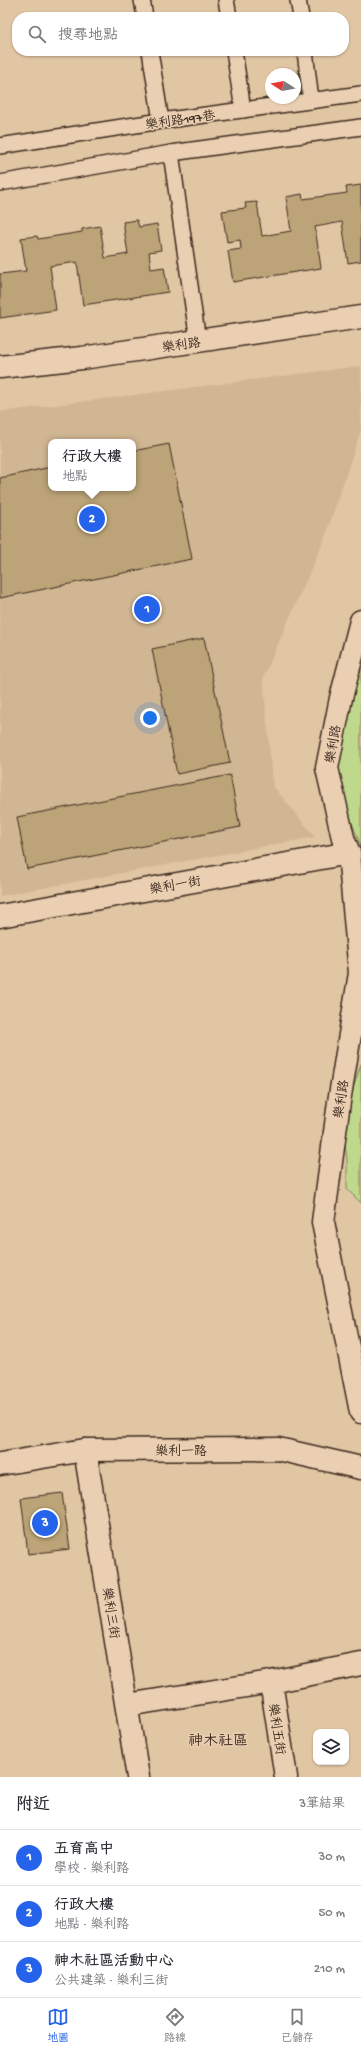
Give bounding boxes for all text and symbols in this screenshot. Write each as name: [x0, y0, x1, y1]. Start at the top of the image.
search box: [12, 12, 349, 56]
icon: search: [26, 23, 48, 45]
text: 搜尋地點: [58, 27, 118, 45]
north arrow: [265, 68, 301, 104]
street label: 樂利路197巷: [144, 107, 216, 134]
street label: 樂利路: [161, 334, 202, 357]
popup: [48, 439, 136, 491]
text: 行政大樓: [62, 449, 122, 467]
text: 地點: [62, 470, 88, 485]
pin: 2: [79, 504, 105, 534]
pin: 1: [134, 594, 160, 624]
your location: [140, 708, 160, 728]
street label: 樂利路: [322, 724, 345, 765]
street label: 樂利一街: [148, 873, 202, 898]
street label: 樂利路: [330, 1079, 353, 1120]
street label: 樂利一路: [155, 1443, 207, 1460]
pin: 3: [32, 1508, 58, 1538]
street label: 樂利三街: [98, 1586, 123, 1640]
street label: 樂利五街: [264, 1702, 289, 1756]
map controls: [313, 1729, 349, 1765]
button: layers: [313, 1729, 349, 1765]
district label: 神木社區: [188, 1733, 248, 1751]
text: 附近: [16, 1796, 50, 1816]
text: 3筆結果: [299, 1797, 345, 1812]
text: 五育高中: [54, 1841, 114, 1859]
text: 1: [26, 1850, 32, 1865]
text: 30 m: [319, 1850, 345, 1865]
text: 學校 · 樂利路: [54, 1862, 129, 1877]
text: 行政大樓: [54, 1897, 114, 1915]
text: 2: [26, 1906, 32, 1921]
text: 50 m: [318, 1906, 345, 1921]
text: 地點 · 樂利路: [54, 1918, 129, 1933]
text: 神木社區活動中心: [54, 1953, 174, 1971]
text: 3: [26, 1962, 32, 1977]
text: 210 m: [314, 1962, 345, 1977]
text: 公共建築 · 樂利三街: [54, 1974, 168, 1989]
tab: 地圖: [47, 2006, 69, 2045]
tab: 路線: [164, 2006, 186, 2045]
tab: 已儲存: [281, 2006, 314, 2045]

